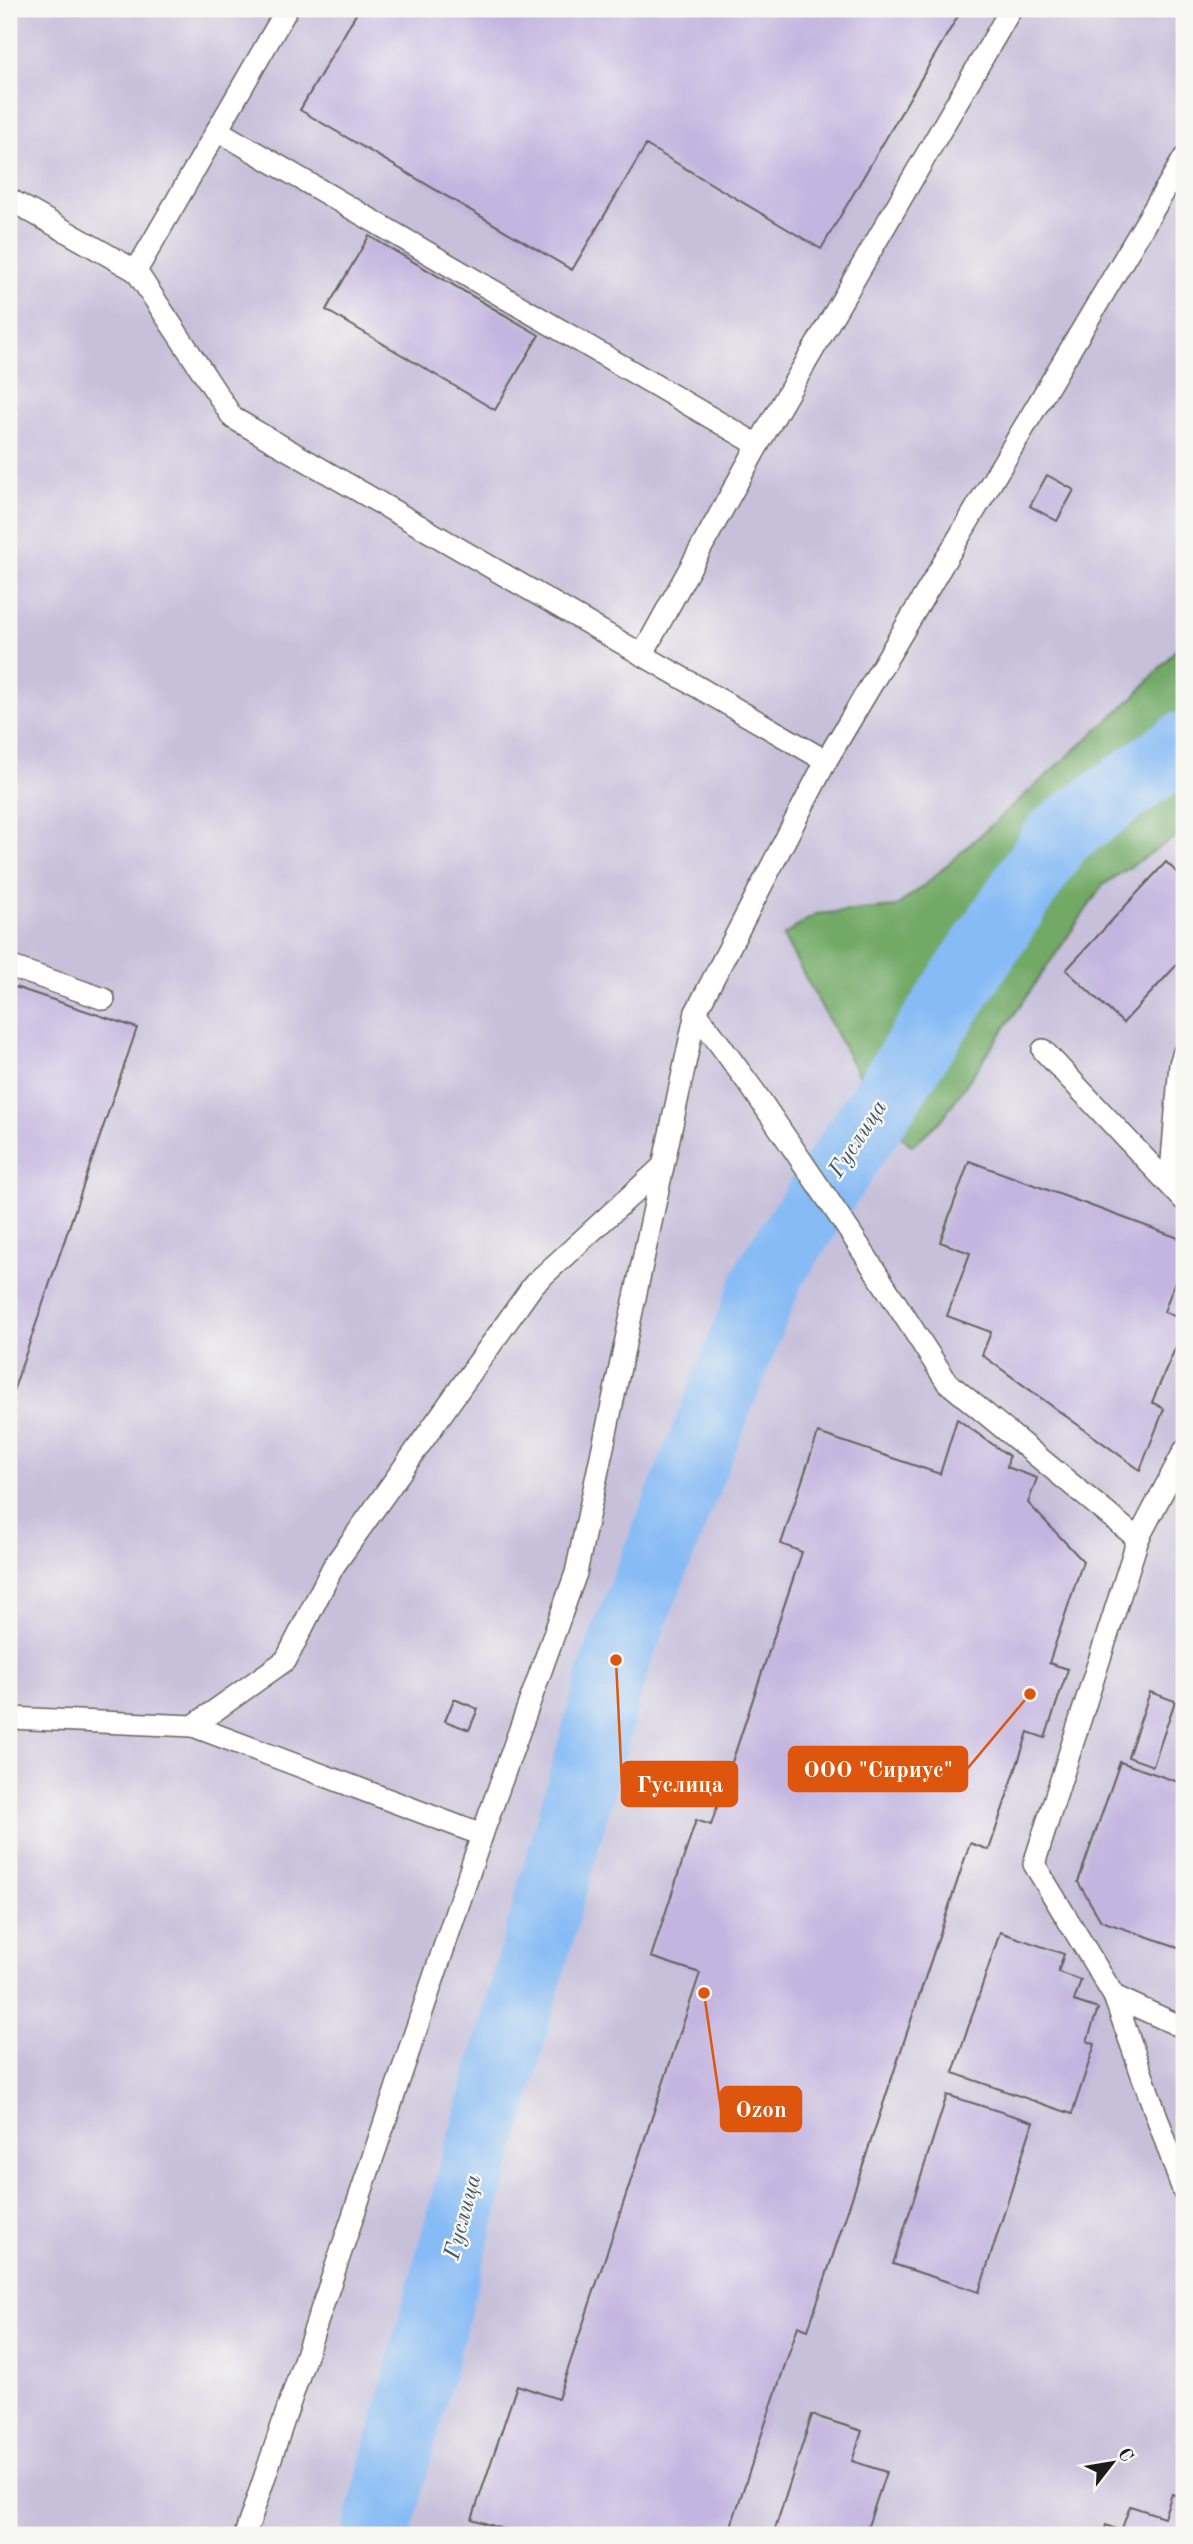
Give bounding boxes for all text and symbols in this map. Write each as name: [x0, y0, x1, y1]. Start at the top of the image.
water label: Гуслица: [824, 1096, 892, 1183]
callout: ООО "Сириус": [789, 1747, 967, 1791]
text: ООО "Сириус": [803, 1759, 953, 1782]
callout: Гуслица: [622, 1762, 737, 1806]
text: Гуслица: [636, 1774, 724, 1797]
callout: Ozon: [721, 2087, 801, 2131]
text: Ozon: [735, 2099, 787, 2122]
water label: Гуслица: [440, 2172, 486, 2263]
north arrow: [1078, 2428, 1148, 2498]
text: С: [1113, 2445, 1136, 2466]

